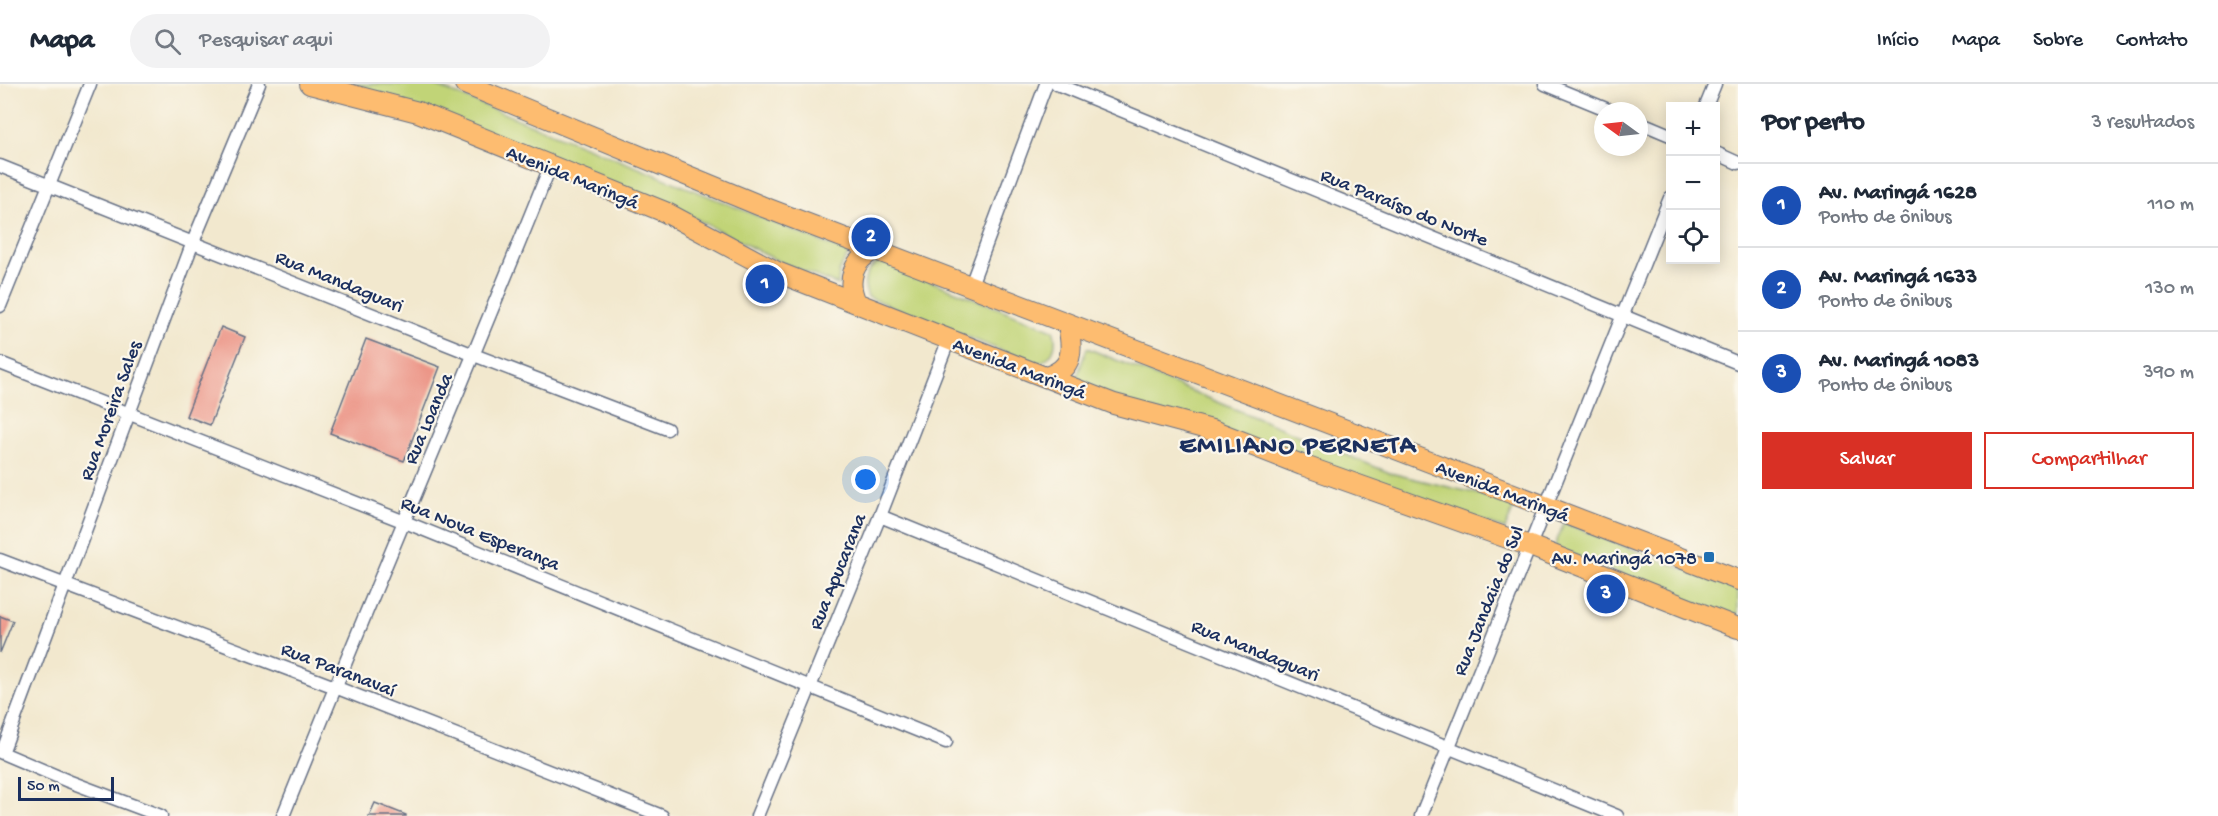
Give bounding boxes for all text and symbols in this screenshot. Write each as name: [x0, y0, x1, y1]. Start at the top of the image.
search box: [130, 14, 550, 68]
text: Mapa: [30, 25, 94, 58]
icon: search: [151, 25, 184, 58]
text: Pesquisar aqui: [199, 28, 333, 54]
text: Início: [1877, 29, 1919, 54]
text: Mapa: [1952, 29, 2000, 54]
text: Sobre: [2033, 29, 2083, 54]
text: Contato: [2116, 29, 2188, 54]
north arrow: [1594, 102, 1648, 156]
map controls: [1666, 102, 1720, 264]
button: +: [1666, 102, 1720, 156]
text: Por perto: [1762, 108, 1865, 139]
text: 3 resultados: [2092, 112, 2194, 135]
street label: Avenida Maringá: [502, 142, 642, 217]
button: −: [1666, 156, 1720, 210]
street label: Rua Paraíso do Norte: [1317, 165, 1491, 254]
text: Av. Maringá 1628: [1819, 181, 1977, 207]
text: 1: [1777, 194, 1786, 217]
text: 110 m: [2148, 194, 2194, 217]
text: Ponto de ônibus: [1819, 207, 1952, 230]
button: locate: [1666, 210, 1720, 264]
pin: 2: [852, 214, 890, 260]
street label: Rua Mandaguari: [271, 247, 406, 319]
pin: 1: [746, 262, 784, 306]
text: Av. Maringá 1633: [1819, 265, 1977, 291]
text: 2: [1777, 278, 1786, 301]
text: 130 m: [2145, 278, 2194, 301]
text: Ponto de ônibus: [1819, 291, 1952, 314]
street label: Avenida Maringá: [949, 334, 1089, 407]
street label: Rua Moreira Sales: [76, 338, 148, 484]
text: Av. Maringá 1083: [1819, 349, 1979, 375]
text: 3: [1776, 362, 1787, 385]
text: 390 m: [2143, 362, 2194, 385]
street label: Rua Loanda: [401, 369, 460, 468]
text: Ponto de ônibus: [1819, 375, 1952, 398]
district label: EMILIANO PERNETA: [1179, 432, 1417, 463]
button: Salvar: [1762, 432, 1972, 489]
button: Compartilhar: [1984, 432, 2194, 489]
street label: Avenida Maringá: [1432, 457, 1572, 530]
your location: [851, 465, 880, 494]
street label: Rua Nova Esperança: [397, 493, 563, 578]
street label: Rua Apucarana: [805, 510, 873, 634]
street label: Rua Jandaia do Sul: [1450, 523, 1531, 680]
place label: Av. Maringá 1078: [1551, 549, 1697, 572]
marker: Av. Maringá 1078: [1702, 550, 1716, 564]
pin: 3: [1586, 572, 1626, 616]
street label: Rua Mandaguari: [1187, 616, 1322, 688]
street label: Rua Paranavaí: [277, 639, 399, 704]
scale bar: [18, 774, 114, 802]
text: 50 m: [27, 778, 60, 797]

